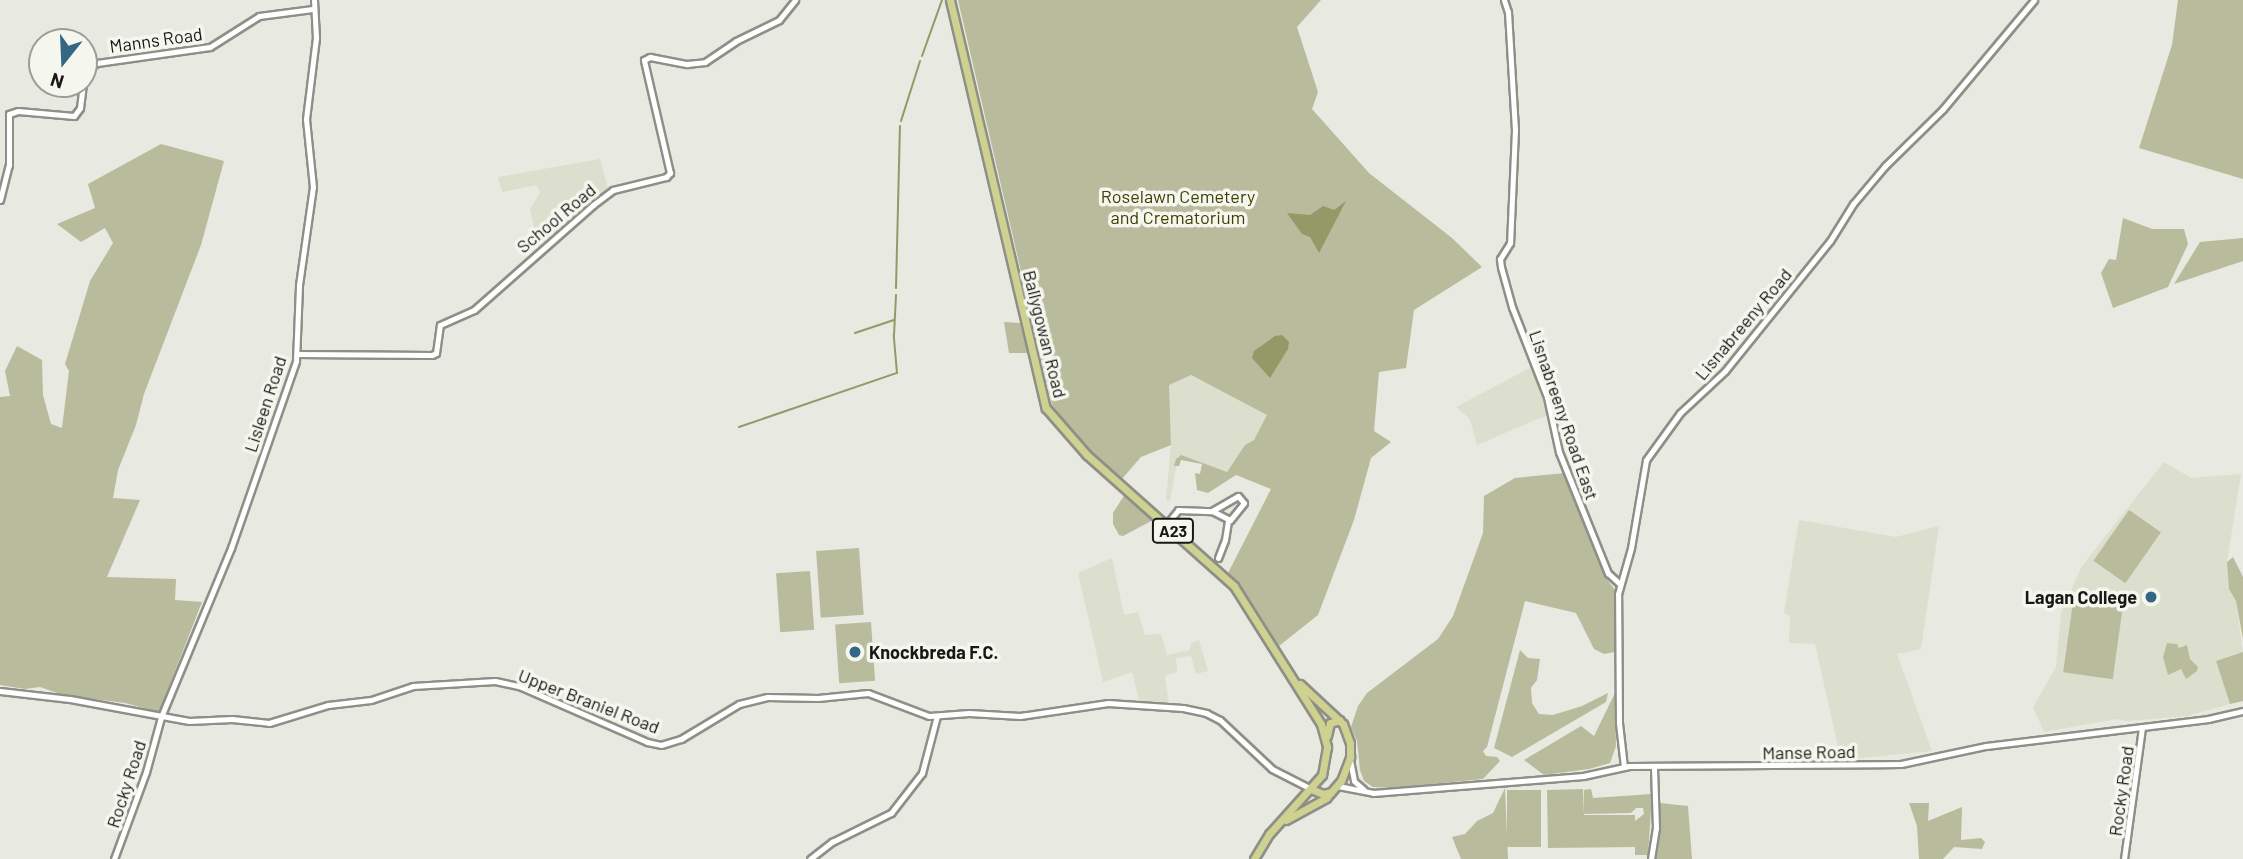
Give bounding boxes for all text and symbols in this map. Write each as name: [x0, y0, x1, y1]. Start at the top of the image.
street label: Manns Road: [108, 23, 204, 57]
north arrow: [28, 28, 98, 98]
text: N: [47, 69, 67, 94]
street label: School Road: [512, 179, 600, 257]
park label: Roselawn Cemetery and Crematorium: [1101, 186, 1255, 228]
street label: Lisnabreeny Road: [1690, 264, 1796, 384]
street label: Ballygowan Road: [1019, 268, 1071, 400]
street label: Lisnabreeny Road East: [1525, 327, 1603, 503]
street label: Lisleen Road: [239, 353, 291, 455]
road number: A23: [1150, 518, 1196, 544]
place label: Lagan College: [2025, 586, 2137, 608]
marker: Lagan College: [2143, 589, 2159, 605]
place label: Knockbreda F.C.: [869, 641, 998, 663]
marker: Knockbreda F.C.: [847, 644, 863, 660]
street label: Upper Braniel Road: [515, 664, 663, 738]
street label: Rocky Road: [102, 737, 150, 831]
street label: Manse Road: [1762, 740, 1856, 764]
street label: Rocky Road: [2104, 745, 2138, 837]

